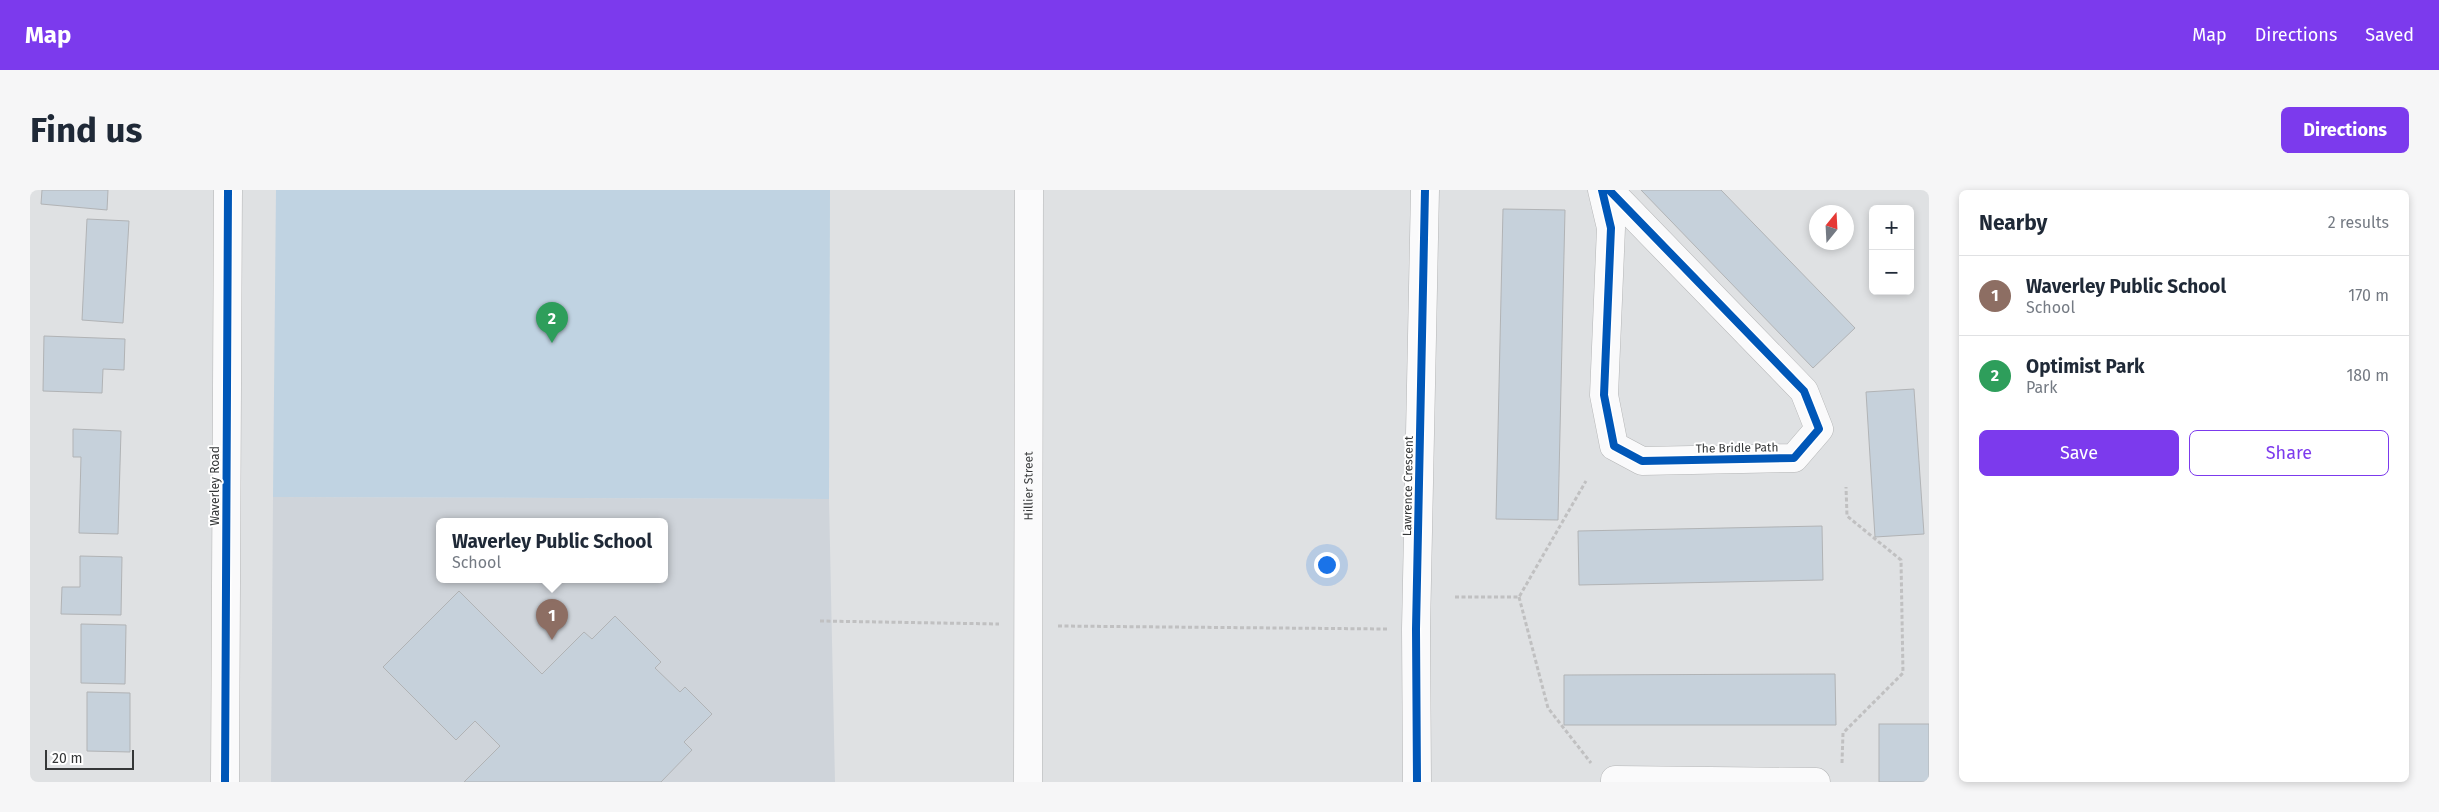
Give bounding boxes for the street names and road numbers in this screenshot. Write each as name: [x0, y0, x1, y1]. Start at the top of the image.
street label: Lawrence Crescent: [1400, 435, 1416, 536]
street label: The Bridle Path: [1695, 440, 1779, 456]
street label: Waverley Road: [208, 446, 222, 526]
street label: Hillier Street: [1021, 451, 1036, 521]

